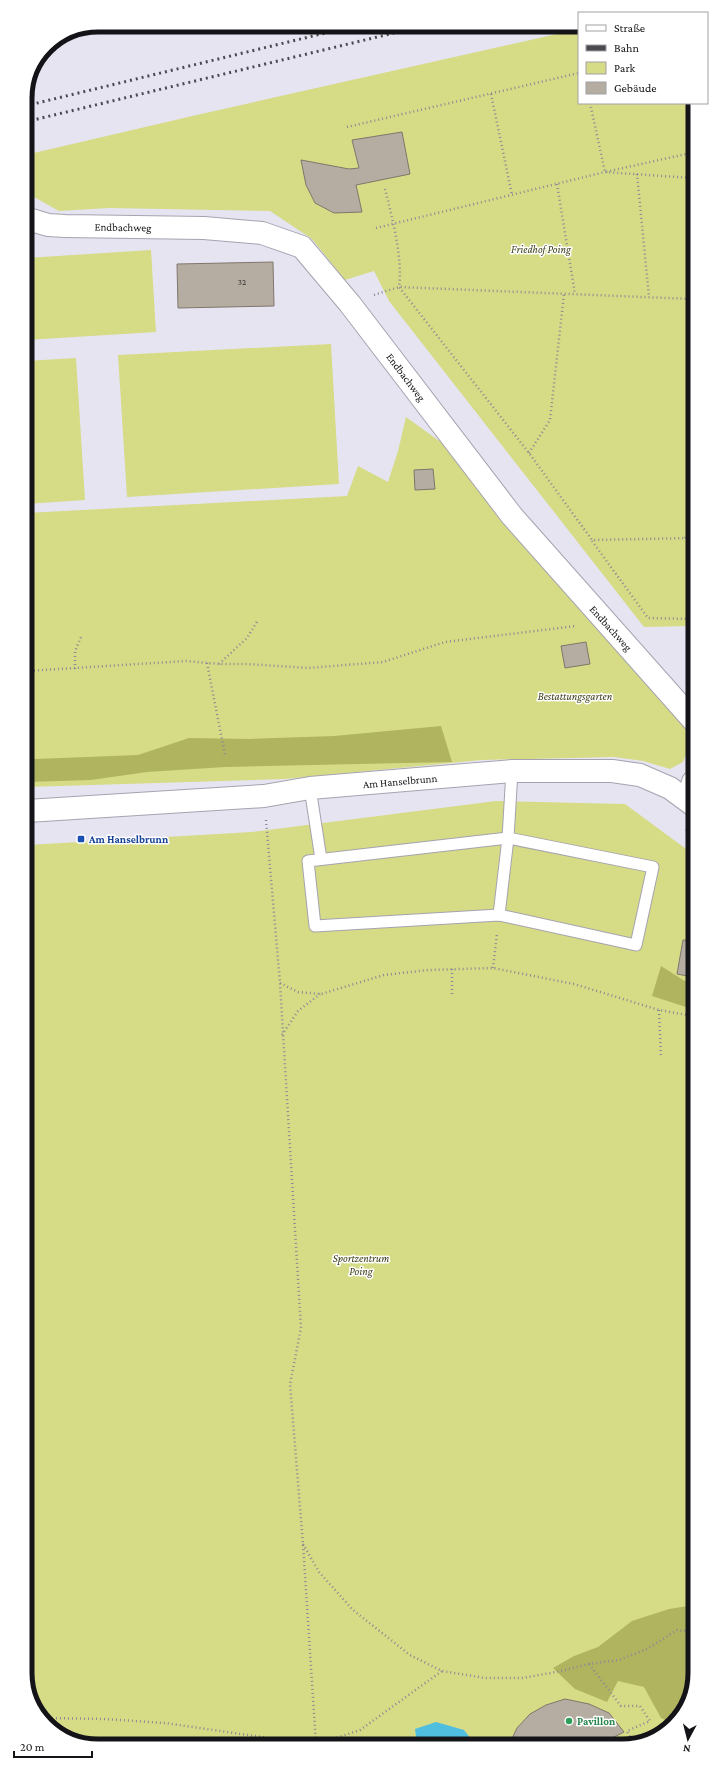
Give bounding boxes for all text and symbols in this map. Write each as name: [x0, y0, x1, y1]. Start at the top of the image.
legend: [578, 12, 708, 104]
text: Straße: [614, 21, 645, 35]
text: Bahn: [614, 41, 640, 55]
text: Park: [614, 61, 636, 75]
text: Gebäude: [614, 81, 656, 95]
street label: Endbachweg: [94, 221, 152, 235]
park label: Friedhof Poing: [511, 243, 572, 256]
house number: 32: [238, 277, 246, 287]
street label: Endbachweg: [383, 351, 428, 404]
street label: Endbachweg: [587, 603, 635, 654]
park label: Bestattungsgarten: [538, 690, 613, 703]
street label: Am Hanselbrunn: [362, 772, 438, 790]
place label: Am Hanselbrunn: [88, 833, 169, 845]
marker: Am Hanselbrunn: [76, 834, 86, 844]
park label: Sportzentrum Poing: [333, 1252, 389, 1278]
place label: Pavillon: [577, 1715, 616, 1727]
marker: Pavillon: [564, 1716, 574, 1726]
north arrow: [668, 1719, 708, 1759]
scale bar: [14, 1733, 92, 1759]
text: 20 m: [20, 1740, 45, 1754]
text: N: [682, 1742, 691, 1755]

